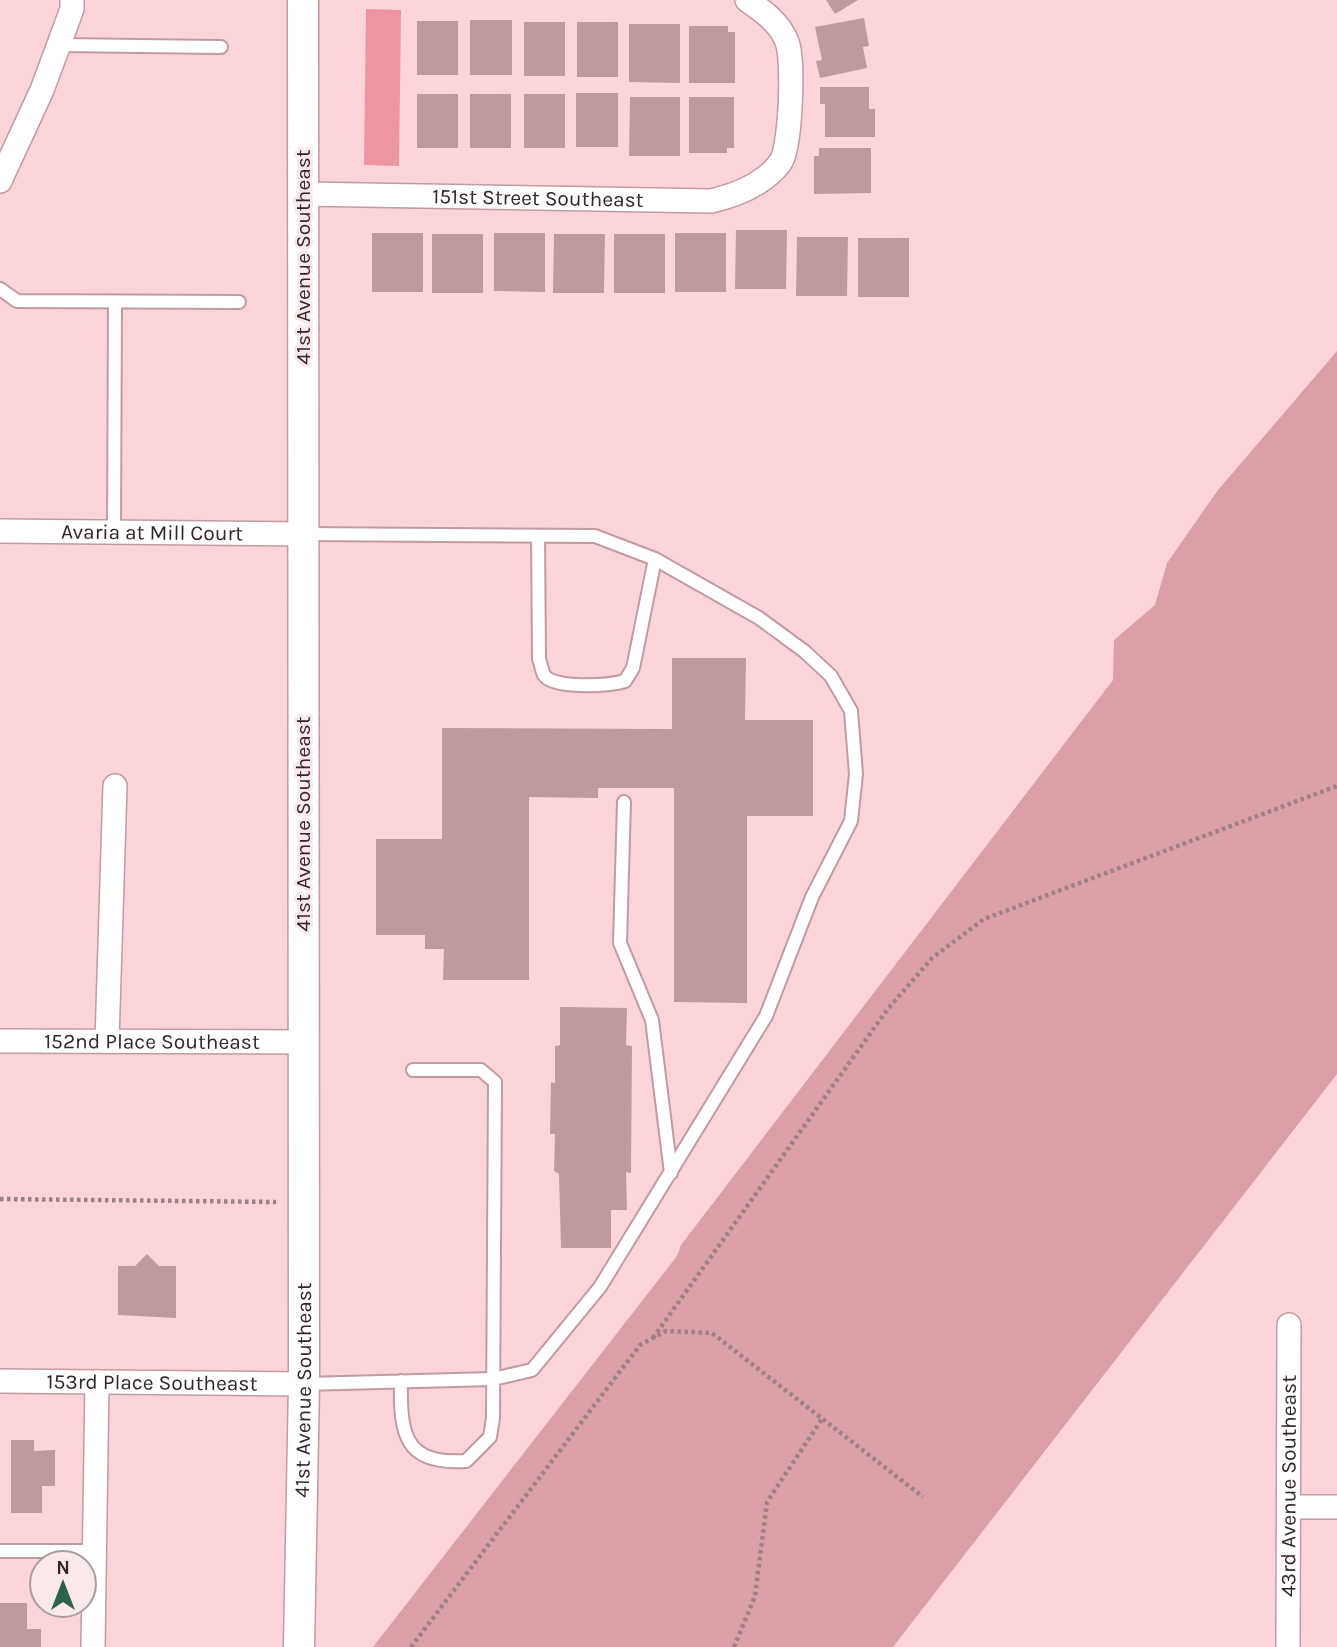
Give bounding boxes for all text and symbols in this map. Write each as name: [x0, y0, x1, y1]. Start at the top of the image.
street label: 41st Avenue Southeast: [291, 149, 315, 365]
street label: 151st Street Southeast: [432, 184, 644, 212]
street label: Avaria at Mill Court: [61, 520, 243, 545]
street label: 41st Avenue Southeast: [291, 716, 315, 932]
street label: 152nd Place Southeast: [44, 1029, 260, 1054]
street label: 41st Avenue Southeast: [290, 1282, 316, 1498]
street label: 153rd Place Southeast: [46, 1369, 258, 1396]
street label: 43rd Avenue Southeast: [1276, 1375, 1301, 1597]
north arrow: [28, 1549, 98, 1619]
text: N: [56, 1557, 70, 1579]

